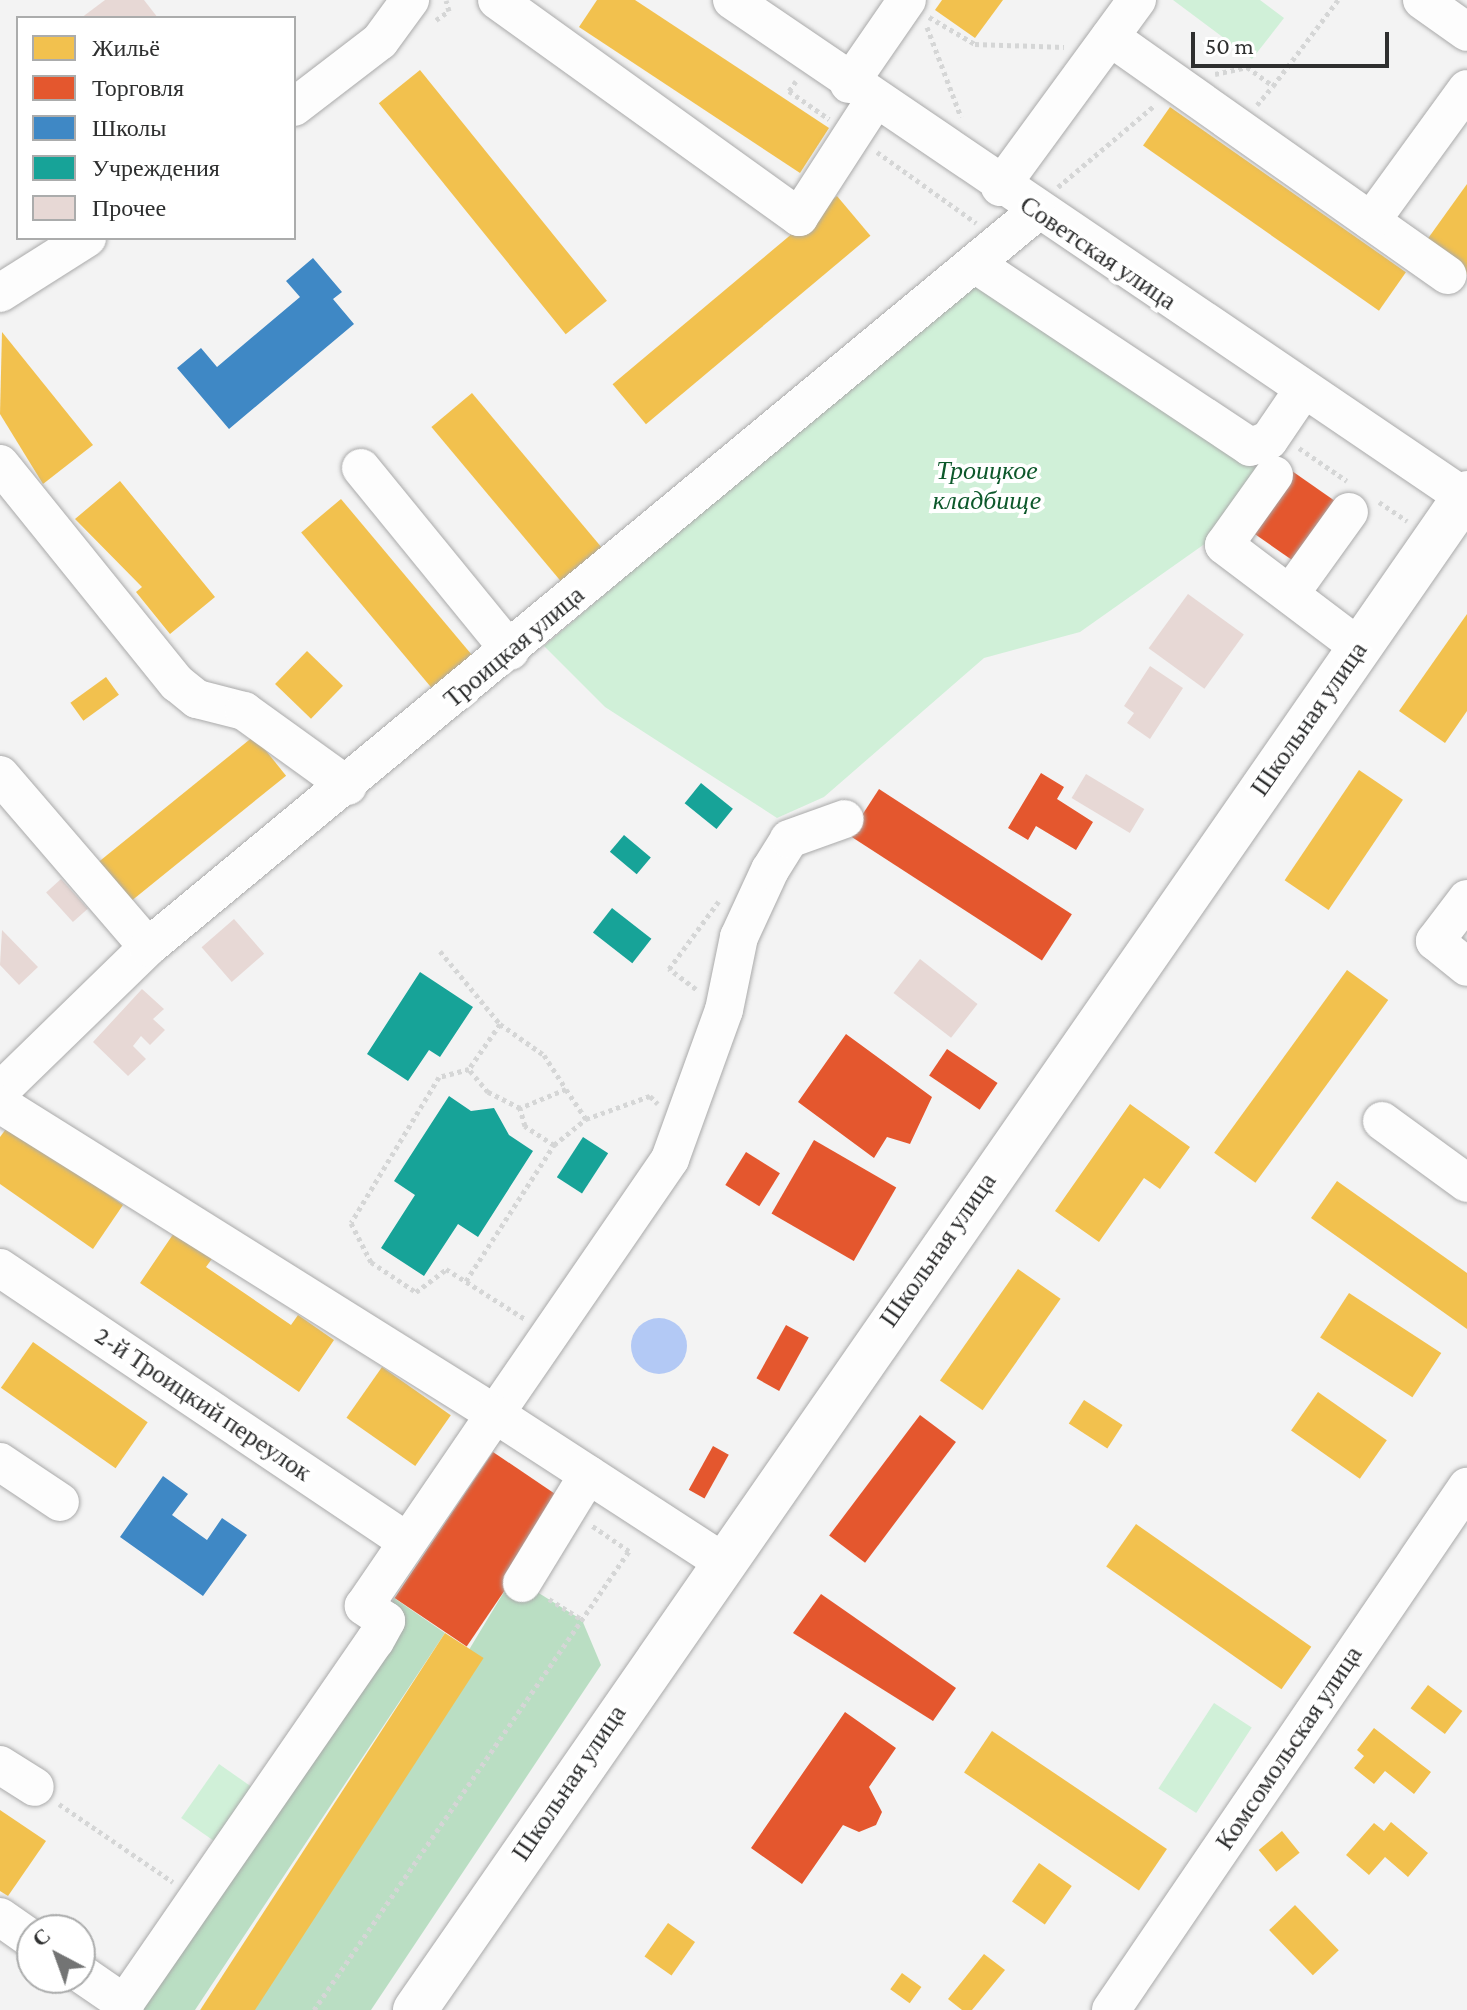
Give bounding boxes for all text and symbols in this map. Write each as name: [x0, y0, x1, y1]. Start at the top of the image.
legend: [16, 16, 296, 240]
scale bar: [1195, 16, 1393, 66]
text: 50 m: [1205, 32, 1254, 59]
text: Жильё: [92, 34, 160, 61]
text: Торговля: [92, 74, 184, 101]
text: Школы: [92, 114, 166, 141]
text: Учреждения: [92, 154, 220, 181]
street label: Советская улица: [1014, 189, 1182, 317]
text: Прочее: [92, 194, 166, 221]
park label: Троицкое кладбище: [933, 455, 1041, 516]
street label: Троицкая улица: [438, 579, 590, 715]
street label: Школьная улица: [1244, 636, 1374, 802]
street label: Школьная улица: [873, 1167, 1003, 1333]
street label: 2-й Троицкий переулок: [89, 1320, 317, 1488]
street label: Комсомольская улица: [1209, 1640, 1369, 1856]
street label: Школьная улица: [505, 1699, 633, 1867]
north arrow: [16, 1914, 96, 1994]
text: С: [27, 1922, 55, 1952]

